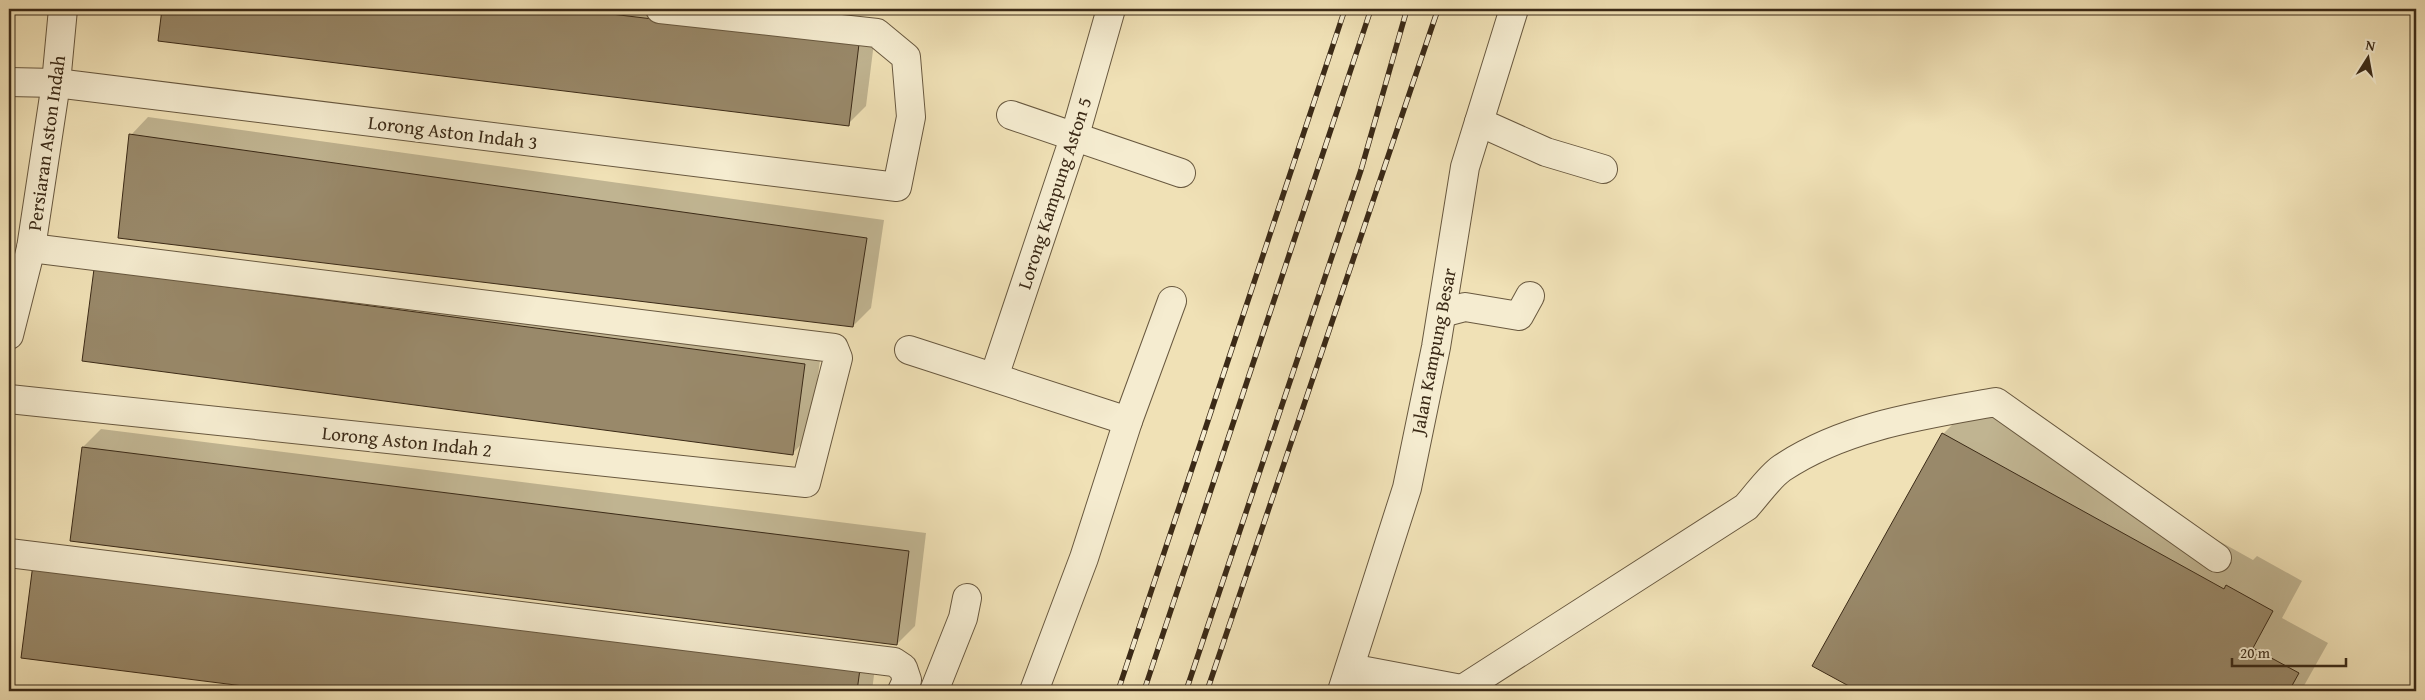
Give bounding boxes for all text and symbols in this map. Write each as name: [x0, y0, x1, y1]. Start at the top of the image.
north arrow: [2342, 32, 2392, 82]
text: N: [2364, 35, 2378, 56]
street label: Persiaran Aston Indah: [20, 53, 72, 233]
street label: Lorong Kampung Aston 5: [1010, 93, 1098, 293]
street label: Lorong Aston Indah 3: [367, 108, 539, 156]
street label: Jalan Kampung Besar: [1403, 265, 1463, 438]
street label: Lorong Aston Indah 2: [321, 418, 493, 464]
scale bar: [2232, 635, 2346, 667]
text: 20 m: [2240, 642, 2271, 663]

